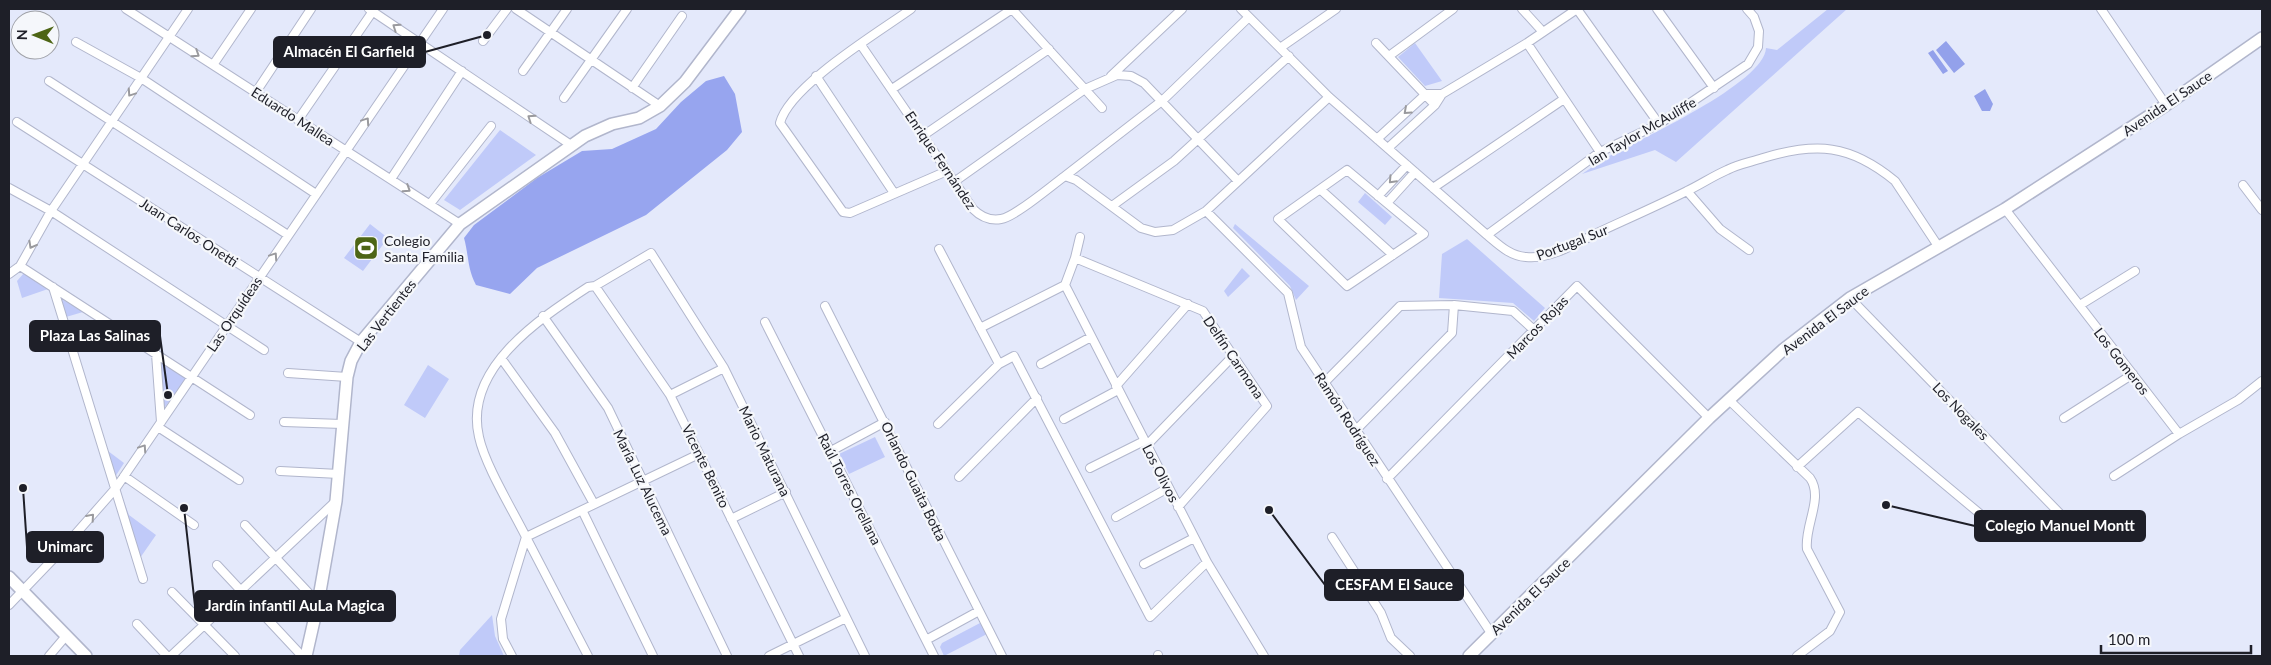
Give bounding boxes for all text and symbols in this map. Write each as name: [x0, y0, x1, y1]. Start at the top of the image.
north arrow: [10, 10, 60, 60]
one-way arrow: [392, 24, 402, 33]
text: N: [13, 29, 30, 40]
callout: Almacén El Garfield: [274, 37, 425, 67]
text: Almacén El Garfield: [283, 42, 414, 60]
one-way arrow: [191, 48, 200, 57]
street label: Avenida El Sauce: [2119, 67, 2215, 139]
street label: Eduardo Mallea: [248, 83, 338, 149]
one-way arrow: [128, 87, 137, 96]
street label: Ian Taylor McAuliffe: [1585, 93, 1699, 169]
one-way arrow: [1404, 105, 1413, 114]
street label: Enrique Fernández: [902, 108, 980, 212]
one-way arrow: [527, 115, 537, 124]
one-way arrow: [360, 118, 369, 127]
one-way arrow: [1389, 175, 1398, 184]
one-way arrow: [401, 183, 410, 193]
street label: Juan Carlos Onetti: [137, 194, 241, 270]
street label: Portugal Sur: [1534, 221, 1610, 263]
place label: Colegio Santa Familia: [384, 232, 464, 265]
sports icon: Colegio Santa Familia: [353, 235, 379, 261]
one-way arrow: [28, 240, 38, 249]
one-way arrow: [268, 252, 277, 261]
street label: Las Orquídeas: [203, 273, 265, 355]
street label: Las Vertientes: [353, 276, 419, 354]
street label: Avenida El Sauce: [1778, 282, 1872, 358]
street label: Marcos Rojas: [1503, 292, 1571, 362]
street label: Delfín Carmona: [1200, 312, 1268, 402]
callout: Plaza Las Salinas: [30, 321, 160, 351]
street label: Los Gomeros: [2091, 324, 2153, 398]
text: Plaza Las Salinas: [40, 326, 151, 344]
street label: Ramón Rodríguez: [1312, 369, 1384, 469]
street label: Los Nogales: [1929, 379, 1993, 443]
street label: Mario Maturana: [736, 403, 794, 499]
street label: Orlando Guaita Botta: [878, 419, 950, 543]
street label: Vicente Benito: [678, 421, 734, 511]
street label: María Luz Alucema: [610, 426, 676, 538]
street label: Raúl Torres Orellana: [815, 430, 885, 548]
street label: Los Olivos: [1139, 441, 1183, 505]
one-way arrow: [137, 444, 146, 454]
callout: Colegio Manuel Montt: [1975, 511, 2145, 541]
one-way arrow: [85, 513, 94, 522]
text: Colegio Manuel Montt: [1985, 516, 2135, 534]
callout: Unimarc: [27, 532, 103, 562]
text: Unimarc: [37, 537, 93, 555]
street label: Avenida El Sauce: [1487, 554, 1573, 638]
callout: CESFAM El Sauce: [1325, 570, 1463, 600]
text: CESFAM El Sauce: [1335, 575, 1453, 593]
callout: Jardín infantil AuLa Magica: [195, 591, 395, 621]
text: Jardín infantil AuLa Magica: [205, 596, 385, 614]
scale bar: [2101, 622, 2251, 654]
text: 100 m: [2108, 630, 2150, 648]

